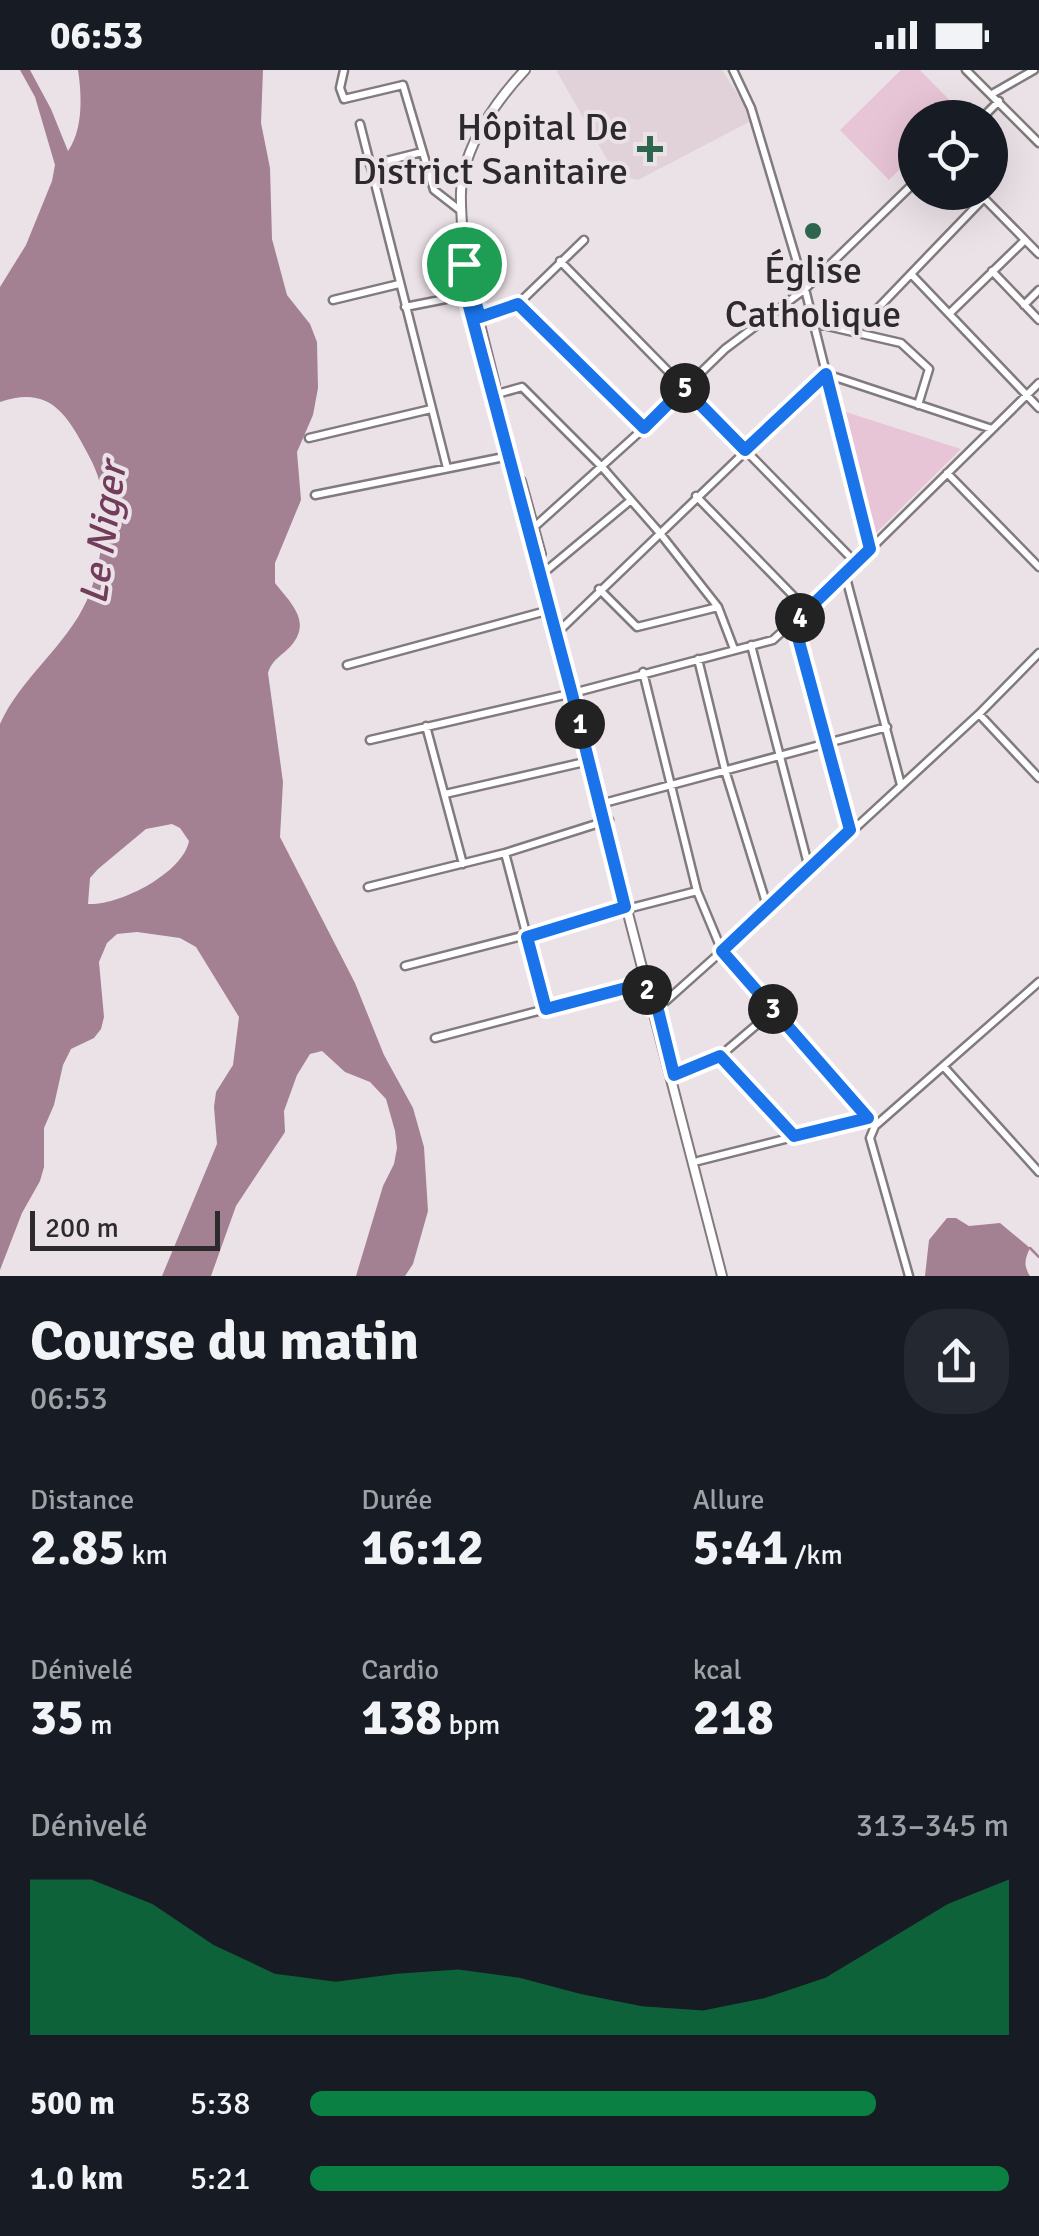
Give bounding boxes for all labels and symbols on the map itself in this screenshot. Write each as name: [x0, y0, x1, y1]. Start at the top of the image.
place label: Hôpital De District Sanitaire: [352, 104, 628, 195]
marker: Hôpital De District Sanitaire: [637, 136, 663, 162]
marker: Église Catholique: [802, 220, 824, 242]
pin: [422, 222, 507, 307]
place label: Église Catholique: [725, 247, 901, 338]
pin: 5: [660, 363, 710, 413]
water label: Le Niger: [68, 454, 138, 607]
pin: 4: [775, 593, 825, 643]
pin: 1: [555, 699, 605, 749]
pin: 2: [622, 965, 672, 1015]
pin: 3: [748, 984, 798, 1034]
scale bar: [30, 1206, 220, 1250]

